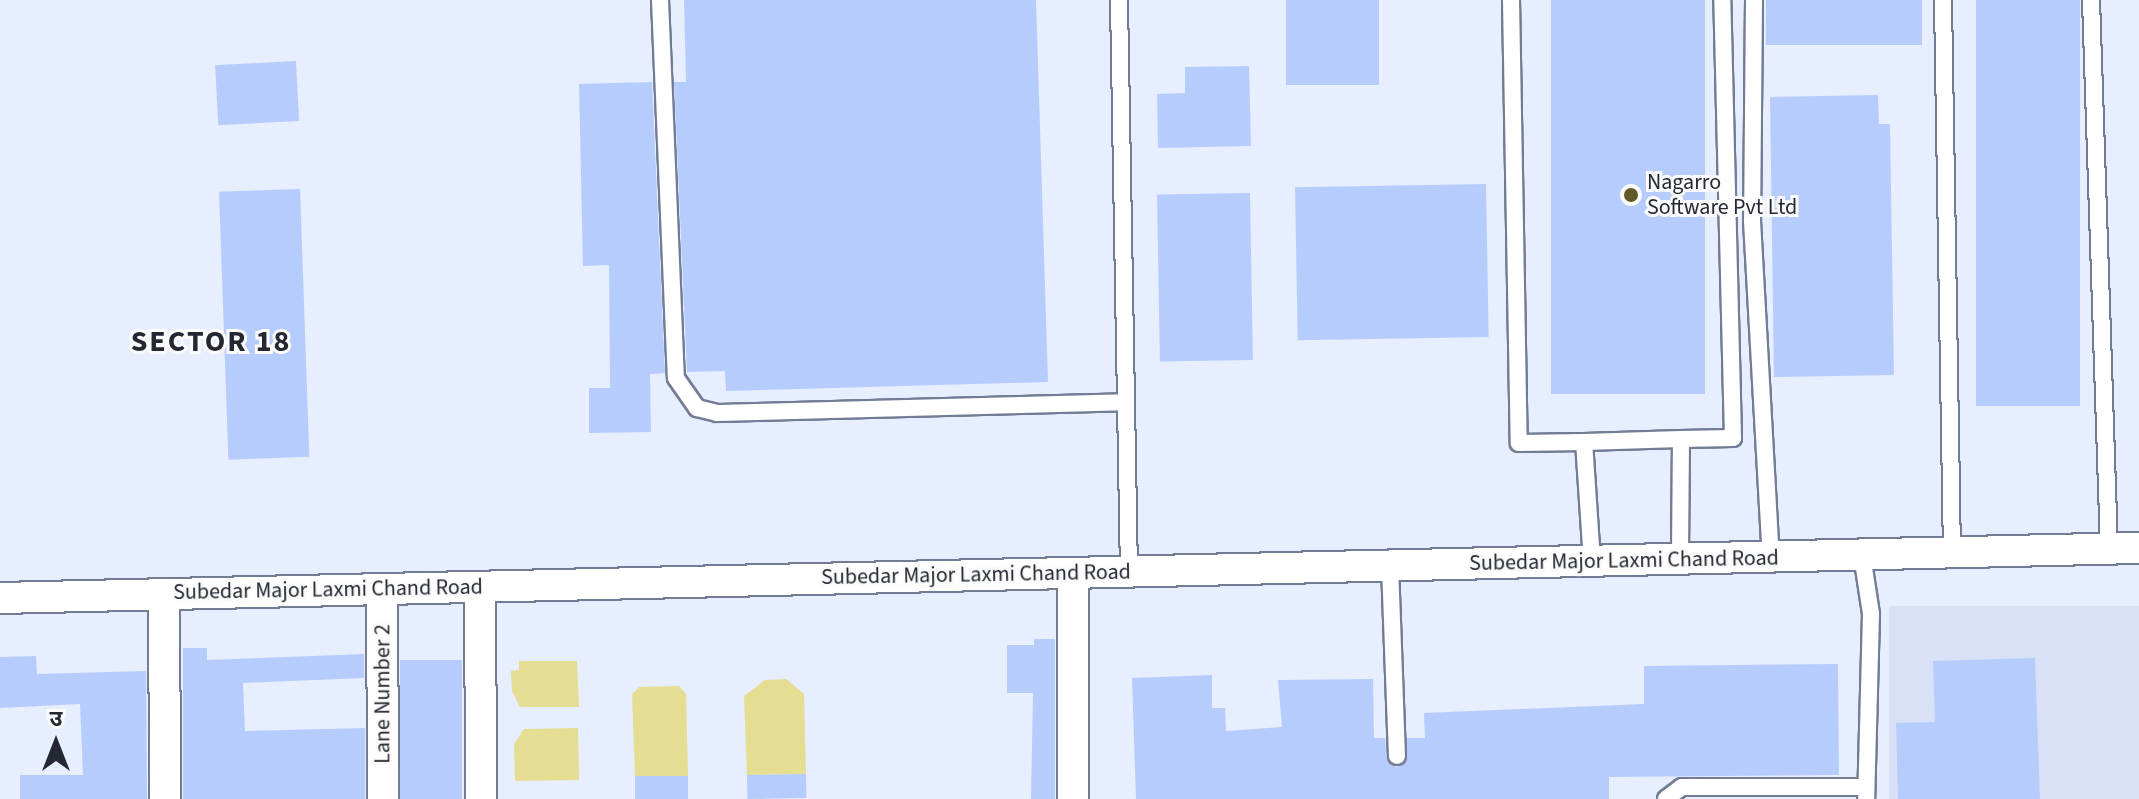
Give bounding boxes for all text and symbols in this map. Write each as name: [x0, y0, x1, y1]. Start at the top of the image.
place label: Nagarro Software Pvt Ltd: [1647, 169, 1797, 220]
marker: Nagarro Software Pvt Ltd: [1622, 186, 1640, 204]
district label: SECTOR 18: [131, 324, 291, 360]
street label: Subedar Major Laxmi Chand Road: [1469, 545, 1779, 577]
street label: Subedar Major Laxmi Chand Road: [821, 559, 1131, 591]
street label: Subedar Major Laxmi Chand Road: [173, 574, 483, 606]
street label: Lane Number 2: [370, 624, 396, 764]
north arrow: [16, 703, 96, 783]
text: उ: [50, 703, 62, 735]

